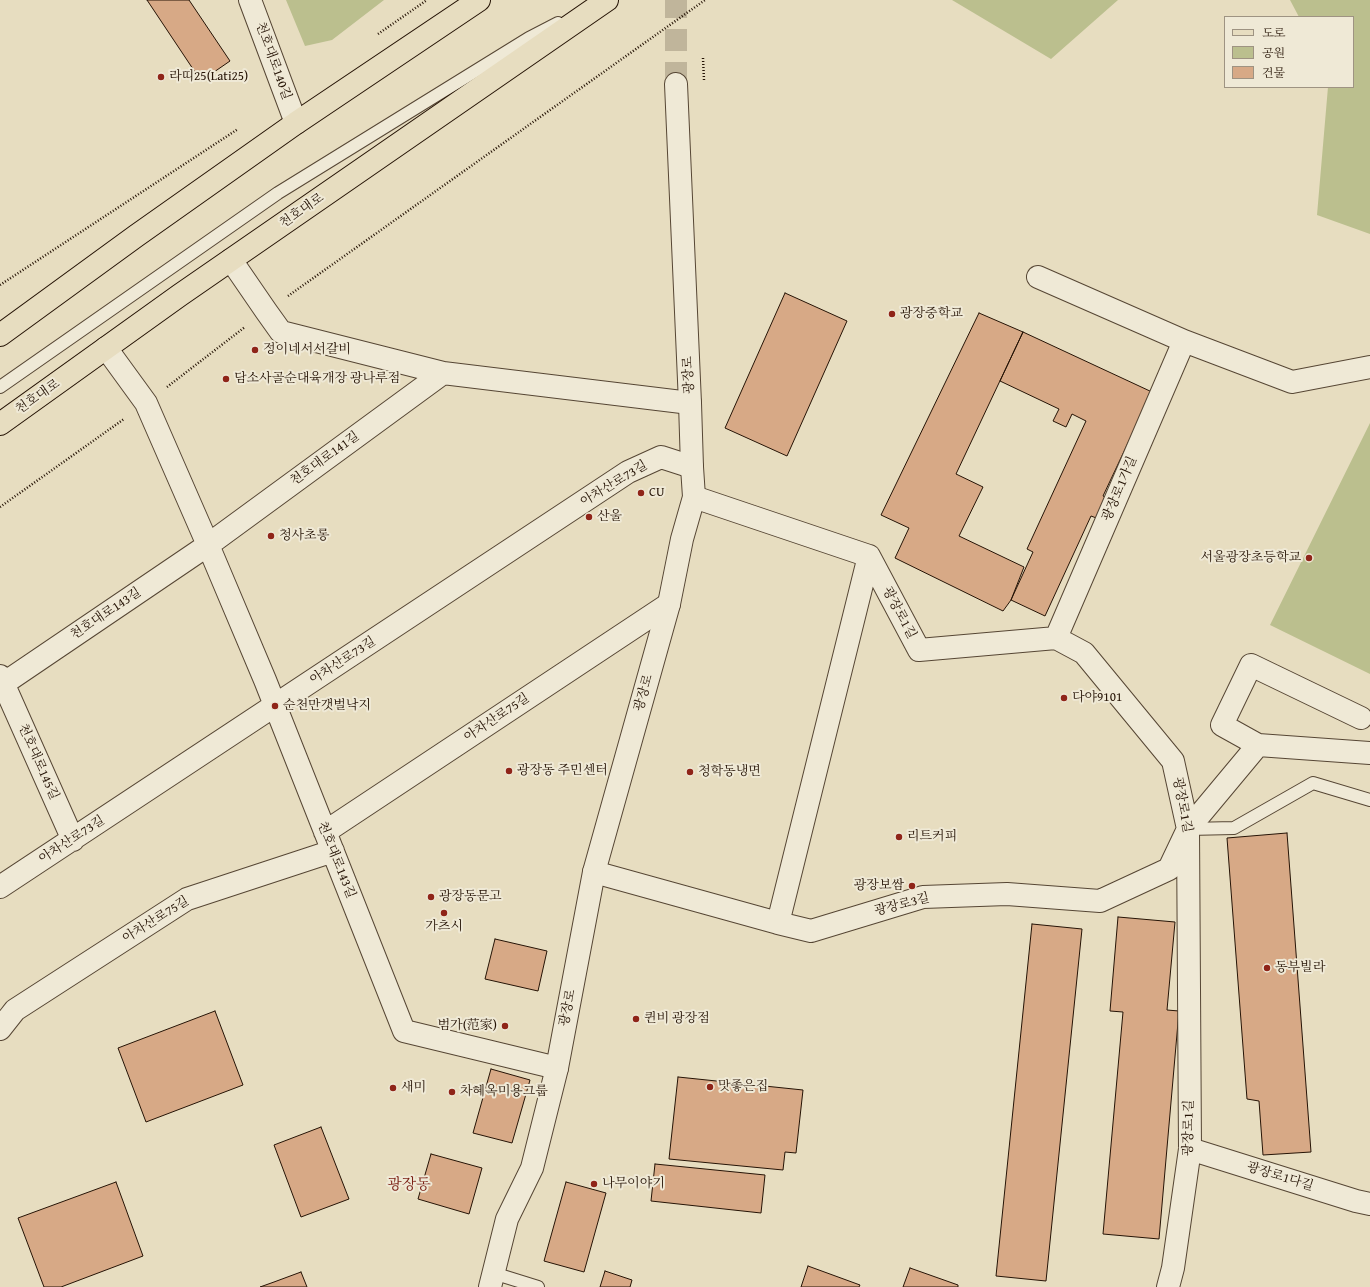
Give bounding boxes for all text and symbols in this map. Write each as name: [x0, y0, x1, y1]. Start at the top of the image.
legend: [1224, 16, 1354, 88]
street label: 천호대로140길: [252, 20, 294, 102]
text: 도로: [1262, 24, 1285, 41]
text: 공원: [1262, 44, 1285, 61]
text: 건물: [1262, 64, 1285, 81]
place label: 라띠25(Lati25): [169, 69, 248, 85]
marker: 라띠25(Lati25): [156, 72, 166, 82]
street label: 천호대로: [277, 190, 327, 232]
place label: 광장중학교: [900, 306, 963, 322]
marker: 광장중학교: [887, 309, 897, 319]
place label: 정이네서서갈비: [263, 342, 351, 358]
marker: 정이네서서갈비: [250, 345, 260, 355]
street label: 광장로: [680, 356, 698, 394]
place label: 담소사골순대육개장 광나루점: [234, 371, 400, 387]
marker: 담소사골순대육개장 광나루점: [221, 374, 231, 384]
street label: 천호대로: [13, 376, 63, 418]
street label: 천호대로141길: [287, 429, 363, 489]
street label: 광장로1가길: [1099, 454, 1141, 524]
street label: 아차산로73길: [578, 458, 650, 510]
place label: CU: [649, 485, 665, 501]
marker: CU: [636, 488, 646, 498]
place label: 산울: [597, 509, 622, 525]
marker: 산울: [584, 512, 594, 522]
place label: 청사초롱: [279, 528, 329, 544]
marker: 청사초롱: [266, 531, 276, 541]
place label: 서울광장초등학교: [1201, 550, 1301, 566]
marker: 서울광장초등학교: [1304, 553, 1314, 563]
street label: 광장로1길: [879, 584, 919, 642]
street label: 천호대로143길: [68, 585, 144, 643]
street label: 아차산로73길: [307, 634, 379, 688]
street label: 광장로: [631, 673, 657, 713]
street label: 아차산로75길: [461, 690, 533, 746]
place label: 다야9101: [1072, 690, 1122, 706]
marker: 다야9101: [1059, 693, 1069, 703]
place label: 순천만갯벌낙지: [283, 698, 371, 714]
marker: 순천만갯벌낙지: [270, 701, 280, 711]
street label: 천호대로145길: [14, 722, 62, 802]
place label: 광장동 주민센터: [517, 763, 608, 779]
place label: 청학동냉면: [698, 764, 761, 780]
marker: 광장동 주민센터: [504, 766, 514, 776]
marker: 청학동냉면: [685, 767, 695, 777]
street label: 광장로1길: [1169, 776, 1195, 834]
street label: 아차산로73길: [36, 813, 108, 867]
street label: 천호대로143길: [313, 819, 359, 901]
place label: 리트커피: [907, 829, 957, 845]
marker: 리트커피: [894, 832, 904, 842]
place label: 광장보쌈: [854, 878, 904, 894]
marker: 광장보쌈: [907, 881, 917, 891]
place label: 광장동문고: [439, 889, 502, 905]
street label: 광장로3길: [873, 891, 931, 919]
marker: 광장동문고: [426, 892, 436, 902]
street label: 아차산로75길: [120, 893, 192, 947]
marker: 가츠시: [439, 908, 449, 918]
place label: 가츠시: [425, 919, 463, 935]
place label: 동부빌라: [1275, 960, 1325, 976]
marker: 동부빌라: [1262, 963, 1272, 973]
street label: 광장로: [557, 988, 579, 1028]
place label: 퀸비 광장점: [644, 1011, 710, 1027]
marker: 퀸비 광장점: [631, 1014, 641, 1024]
place label: 범가(范家): [438, 1018, 497, 1034]
marker: 범가(范家): [500, 1021, 510, 1031]
place label: 맛좋은집: [718, 1079, 768, 1095]
place label: 새미: [401, 1080, 426, 1096]
marker: 맛좋은집: [705, 1082, 715, 1092]
marker: 새미: [388, 1083, 398, 1093]
place label: 차혜옥미용그룹: [460, 1084, 548, 1100]
marker: 차혜옥미용그룹: [447, 1087, 457, 1097]
street label: 광장로1길: [1181, 1100, 1197, 1156]
street label: 광장로1다길: [1245, 1159, 1315, 1195]
district label: 광장동: [387, 1176, 431, 1194]
place label: 나무이야기: [602, 1176, 665, 1192]
marker: 나무이야기: [589, 1179, 599, 1189]

